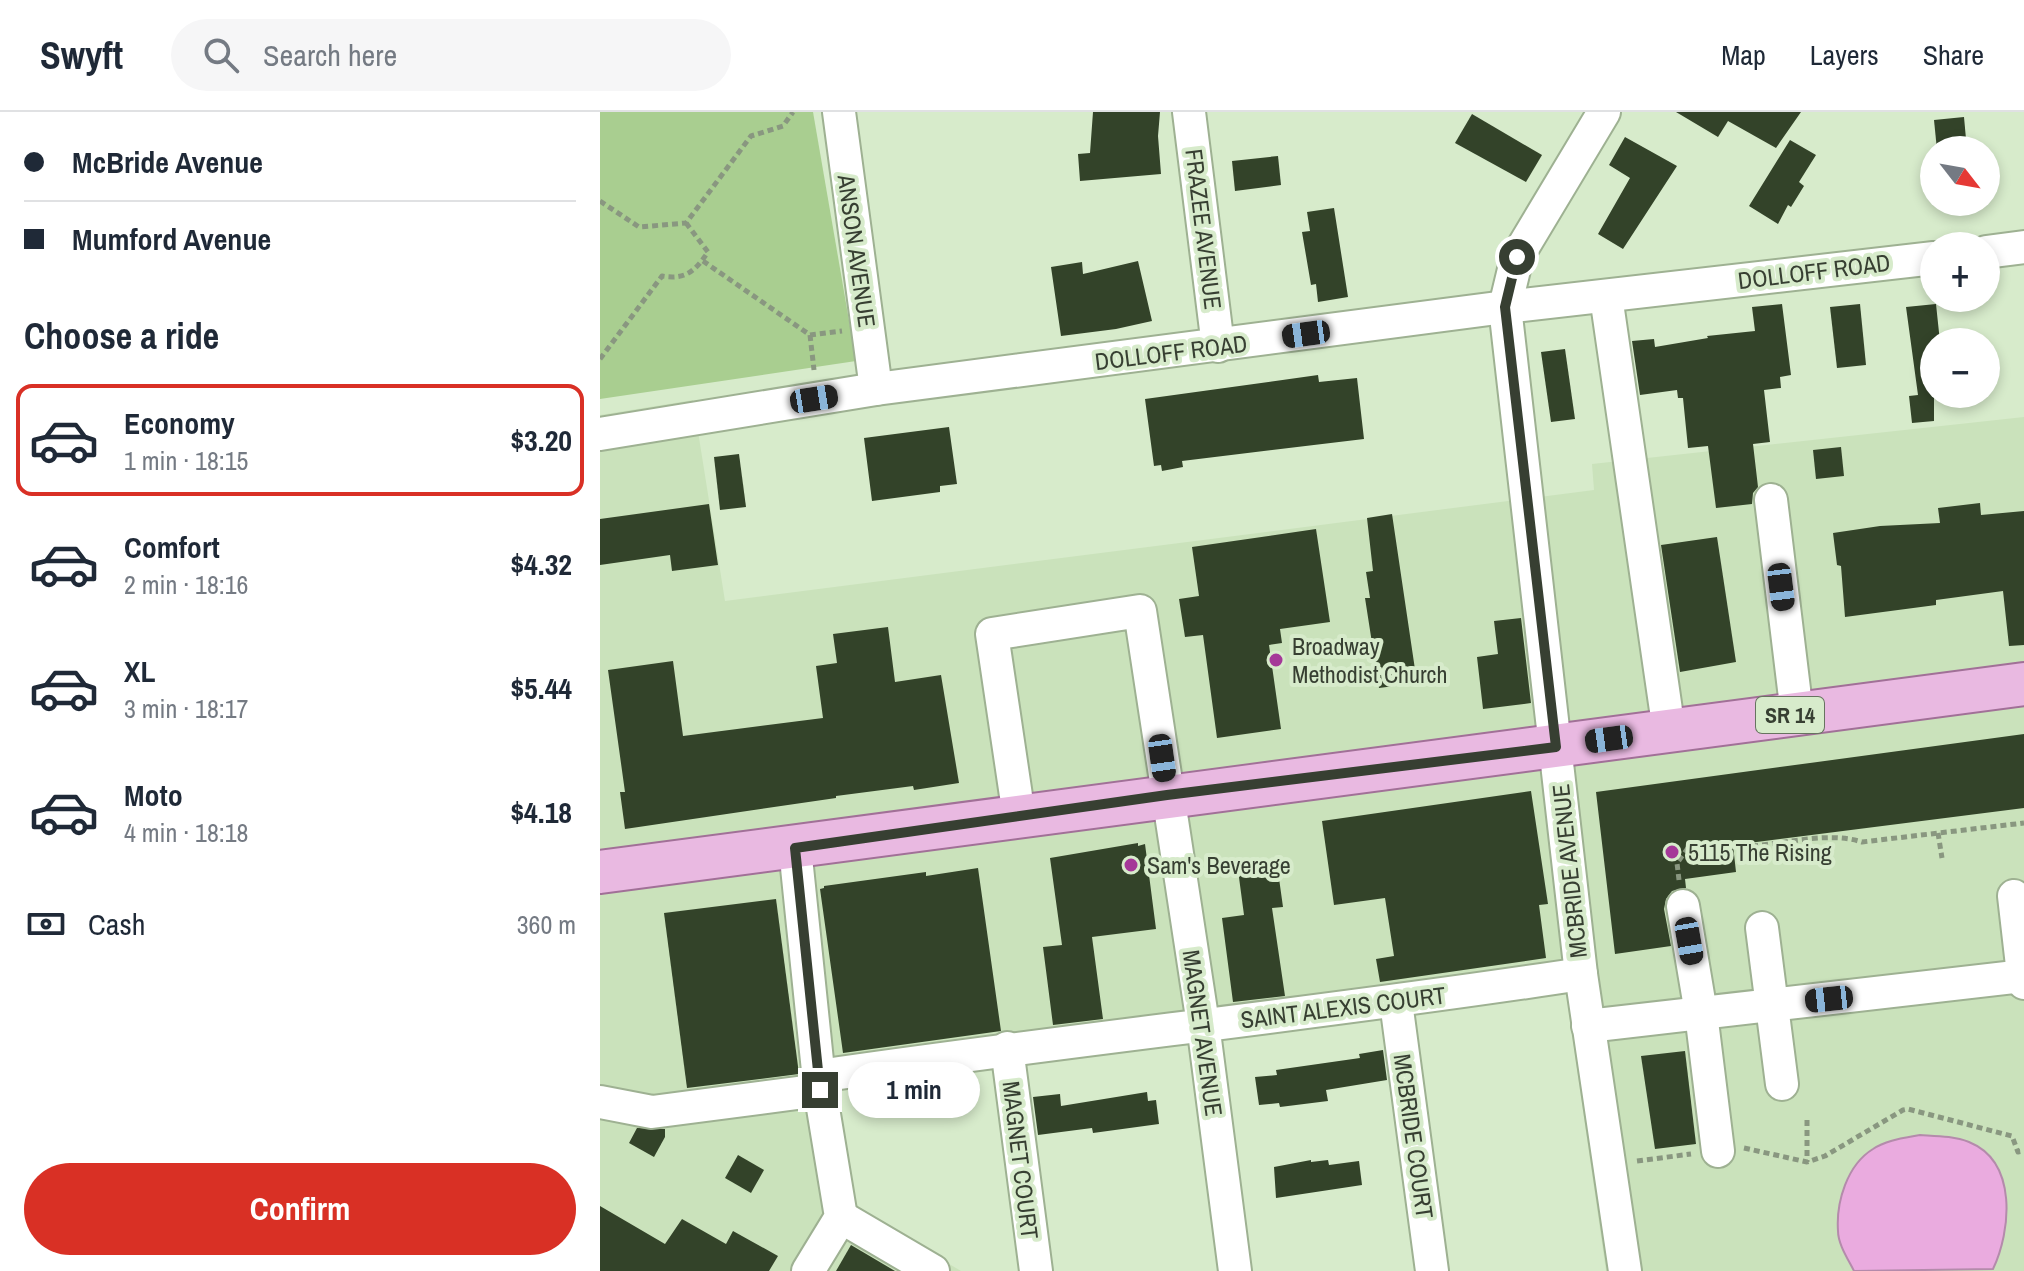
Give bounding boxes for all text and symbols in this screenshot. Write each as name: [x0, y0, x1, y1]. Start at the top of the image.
search box: [171, 19, 731, 91]
text: Swyft: [40, 30, 123, 81]
icon: search: [199, 33, 243, 77]
text: Search here: [263, 35, 397, 75]
text: Map: [1721, 36, 1766, 74]
text: Layers: [1810, 36, 1879, 74]
text: Share: [1923, 36, 1984, 74]
north arrow: [1920, 136, 2000, 216]
map controls: [1920, 136, 2000, 408]
text: McBride Avenue: [72, 142, 263, 182]
street label: FRAZEE AVENUE: [1178, 147, 1230, 311]
street label: ANSON AVENUE: [830, 172, 884, 329]
text: Mumford Avenue: [72, 219, 271, 259]
button: +: [1920, 232, 2000, 312]
route start: [1499, 239, 1535, 275]
street label: DOLLOFF ROAD: [1736, 246, 1892, 296]
text: Choose a ride: [24, 312, 219, 360]
car: [1281, 319, 1331, 349]
street label: DOLLOFF ROAD: [1093, 327, 1249, 377]
button: −: [1920, 328, 2000, 408]
car: [788, 383, 840, 415]
text: Economy: [124, 403, 235, 443]
icon: car: [28, 404, 100, 476]
text: $3.20: [510, 420, 572, 460]
text: 1 min · 18:15: [124, 443, 248, 478]
text: Comfort: [124, 527, 220, 567]
icon: car: [28, 528, 100, 600]
text: $4.32: [510, 544, 572, 584]
car: [1766, 562, 1796, 612]
text: 2 min · 18:16: [124, 567, 248, 602]
place label: Broadway Methodist Church: [1292, 630, 1447, 690]
text: XL: [124, 651, 155, 691]
marker: Broadway Methodist Church: [1267, 651, 1285, 669]
icon: car: [28, 652, 100, 724]
text: $5.44: [510, 668, 572, 708]
text: 3 min · 18:17: [124, 691, 248, 726]
road number: SR 14: [1756, 697, 1824, 733]
car: [1584, 724, 1634, 754]
car: [1147, 733, 1177, 783]
text: Moto: [124, 775, 183, 815]
icon: car: [28, 776, 100, 848]
street label: MCBRIDE AVENUE: [1544, 782, 1594, 960]
text: $4.18: [510, 792, 572, 832]
text: 4 min · 18:18: [124, 815, 248, 850]
place label: 5115 The Rising: [1688, 836, 1832, 868]
marker: 5115 The Rising: [1663, 843, 1681, 861]
place label: Sam's Beverage: [1147, 849, 1291, 881]
marker: Sam's Beverage: [1122, 856, 1140, 874]
icon: cash: [24, 902, 68, 946]
text: Cash: [88, 904, 145, 944]
text: 360 m: [517, 907, 576, 942]
car: [1673, 915, 1705, 967]
street label: MAGNET AVENUE: [1175, 948, 1231, 1118]
street label: SAINT ALEXIS COURT: [1239, 979, 1447, 1035]
car: [1804, 985, 1854, 1013]
street label: MCBRIDE COURT: [1387, 1052, 1441, 1220]
callout: 1 min: [848, 1062, 980, 1118]
route end: [802, 1072, 838, 1108]
text: 1 min: [886, 1072, 942, 1107]
street label: MAGNET COURT: [995, 1079, 1047, 1241]
button: Confirm: [24, 1163, 576, 1255]

